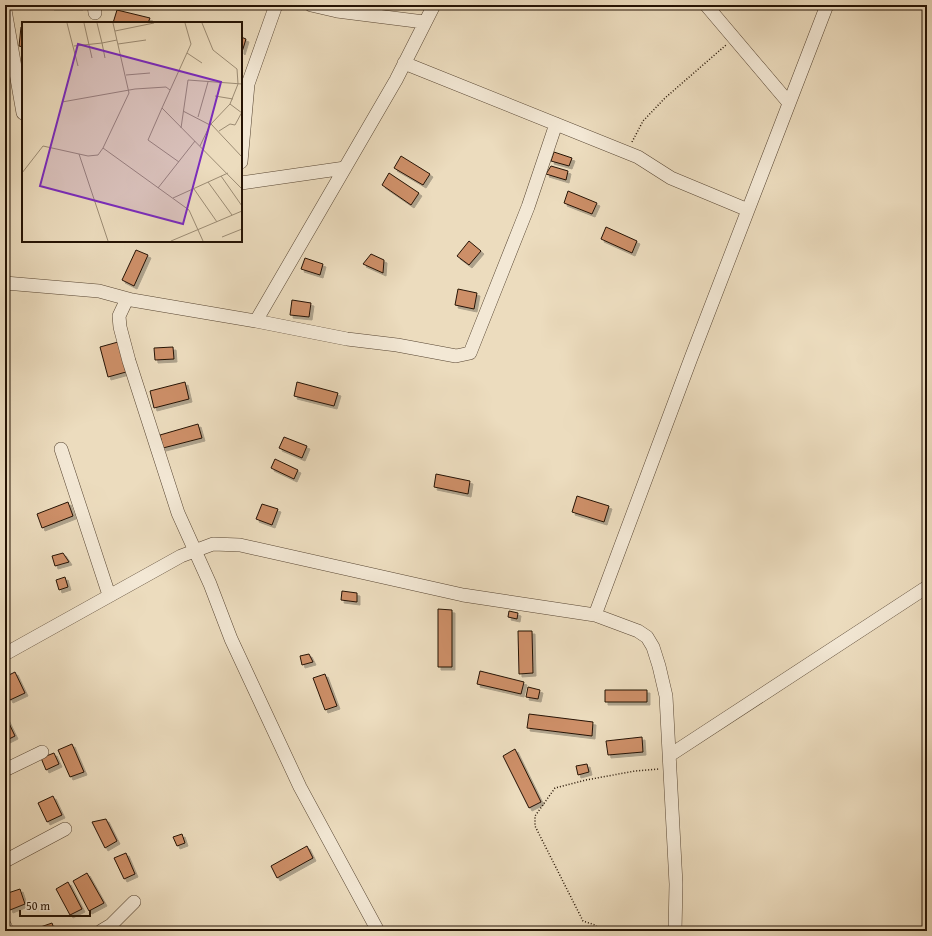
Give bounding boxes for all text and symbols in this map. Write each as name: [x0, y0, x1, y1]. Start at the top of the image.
inset map: [22, 22, 242, 242]
scale bar: [20, 892, 90, 918]
text: 50 m: [26, 897, 50, 914]

